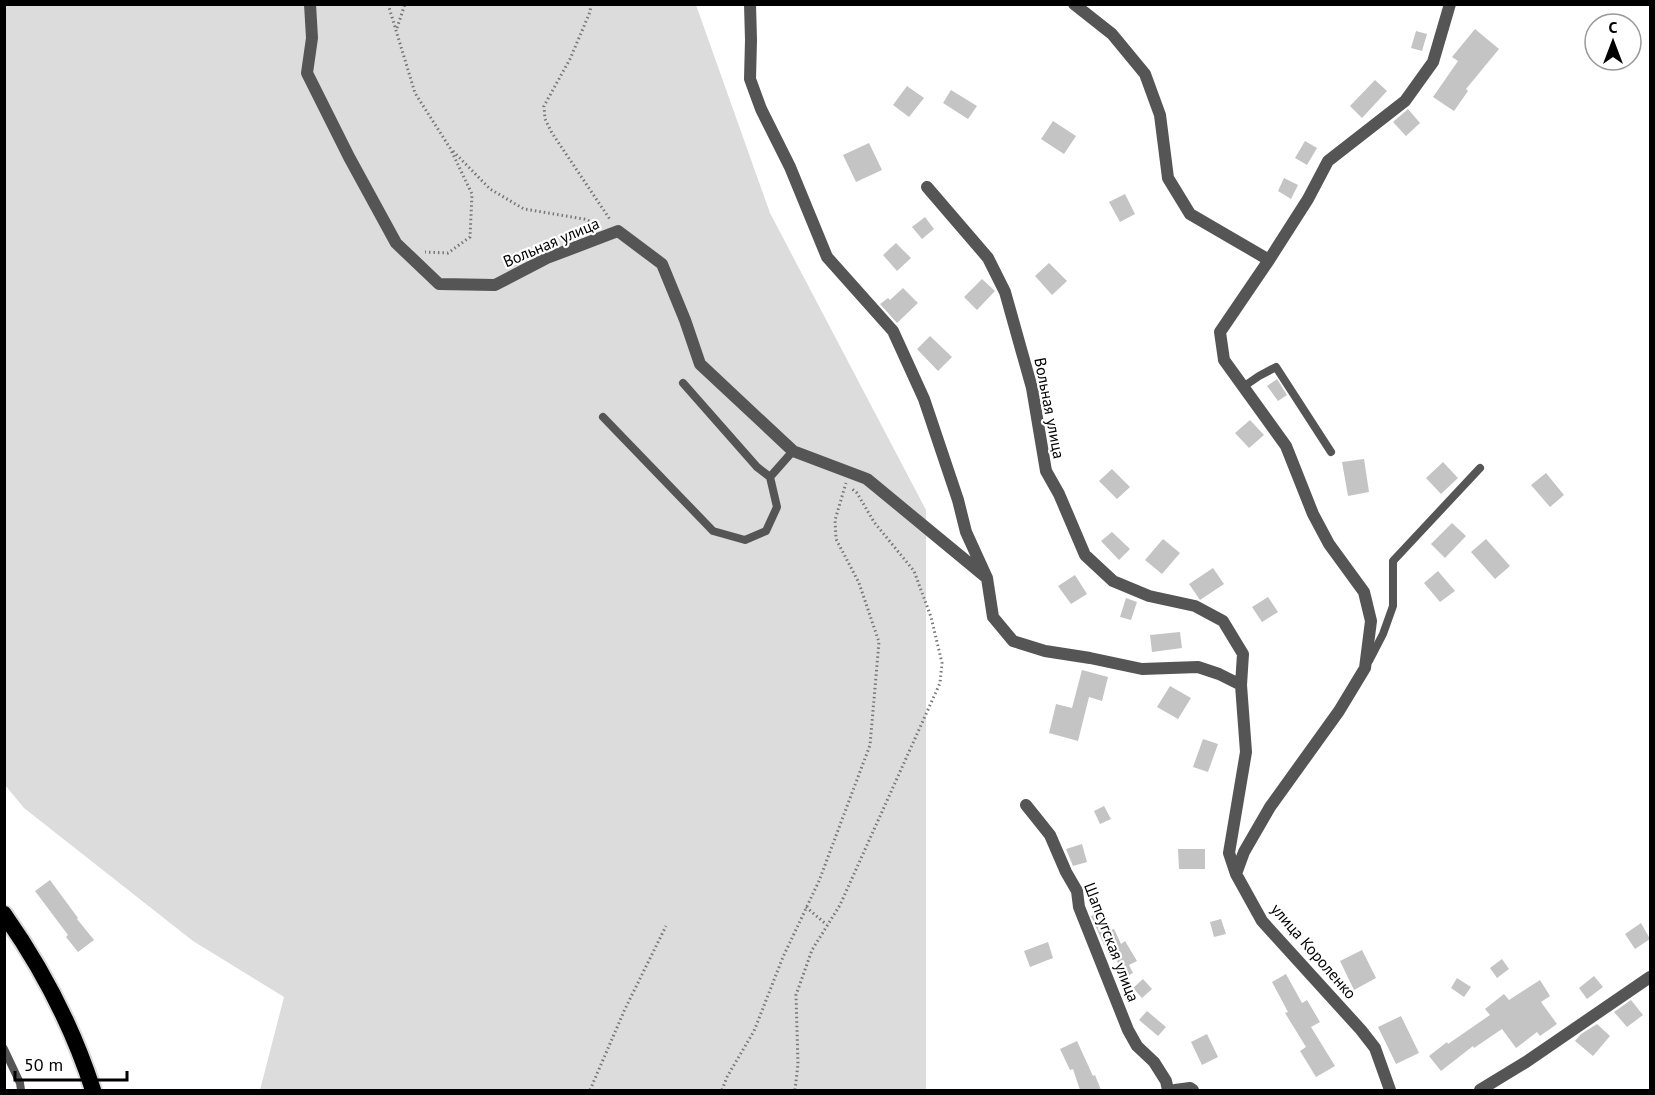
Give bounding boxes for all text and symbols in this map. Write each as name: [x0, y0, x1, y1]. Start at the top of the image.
north arrow: [1583, 12, 1643, 72]
text: С: [1609, 17, 1618, 37]
street label: Вольная улица: [500, 213, 602, 271]
street label: Вольная улица: [1030, 356, 1070, 460]
street label: Шапсугская улица: [1080, 880, 1144, 1004]
street label: улица Короленко: [1267, 899, 1361, 1003]
scale bar: [15, 1044, 128, 1082]
text: 50 m: [24, 1053, 63, 1076]

